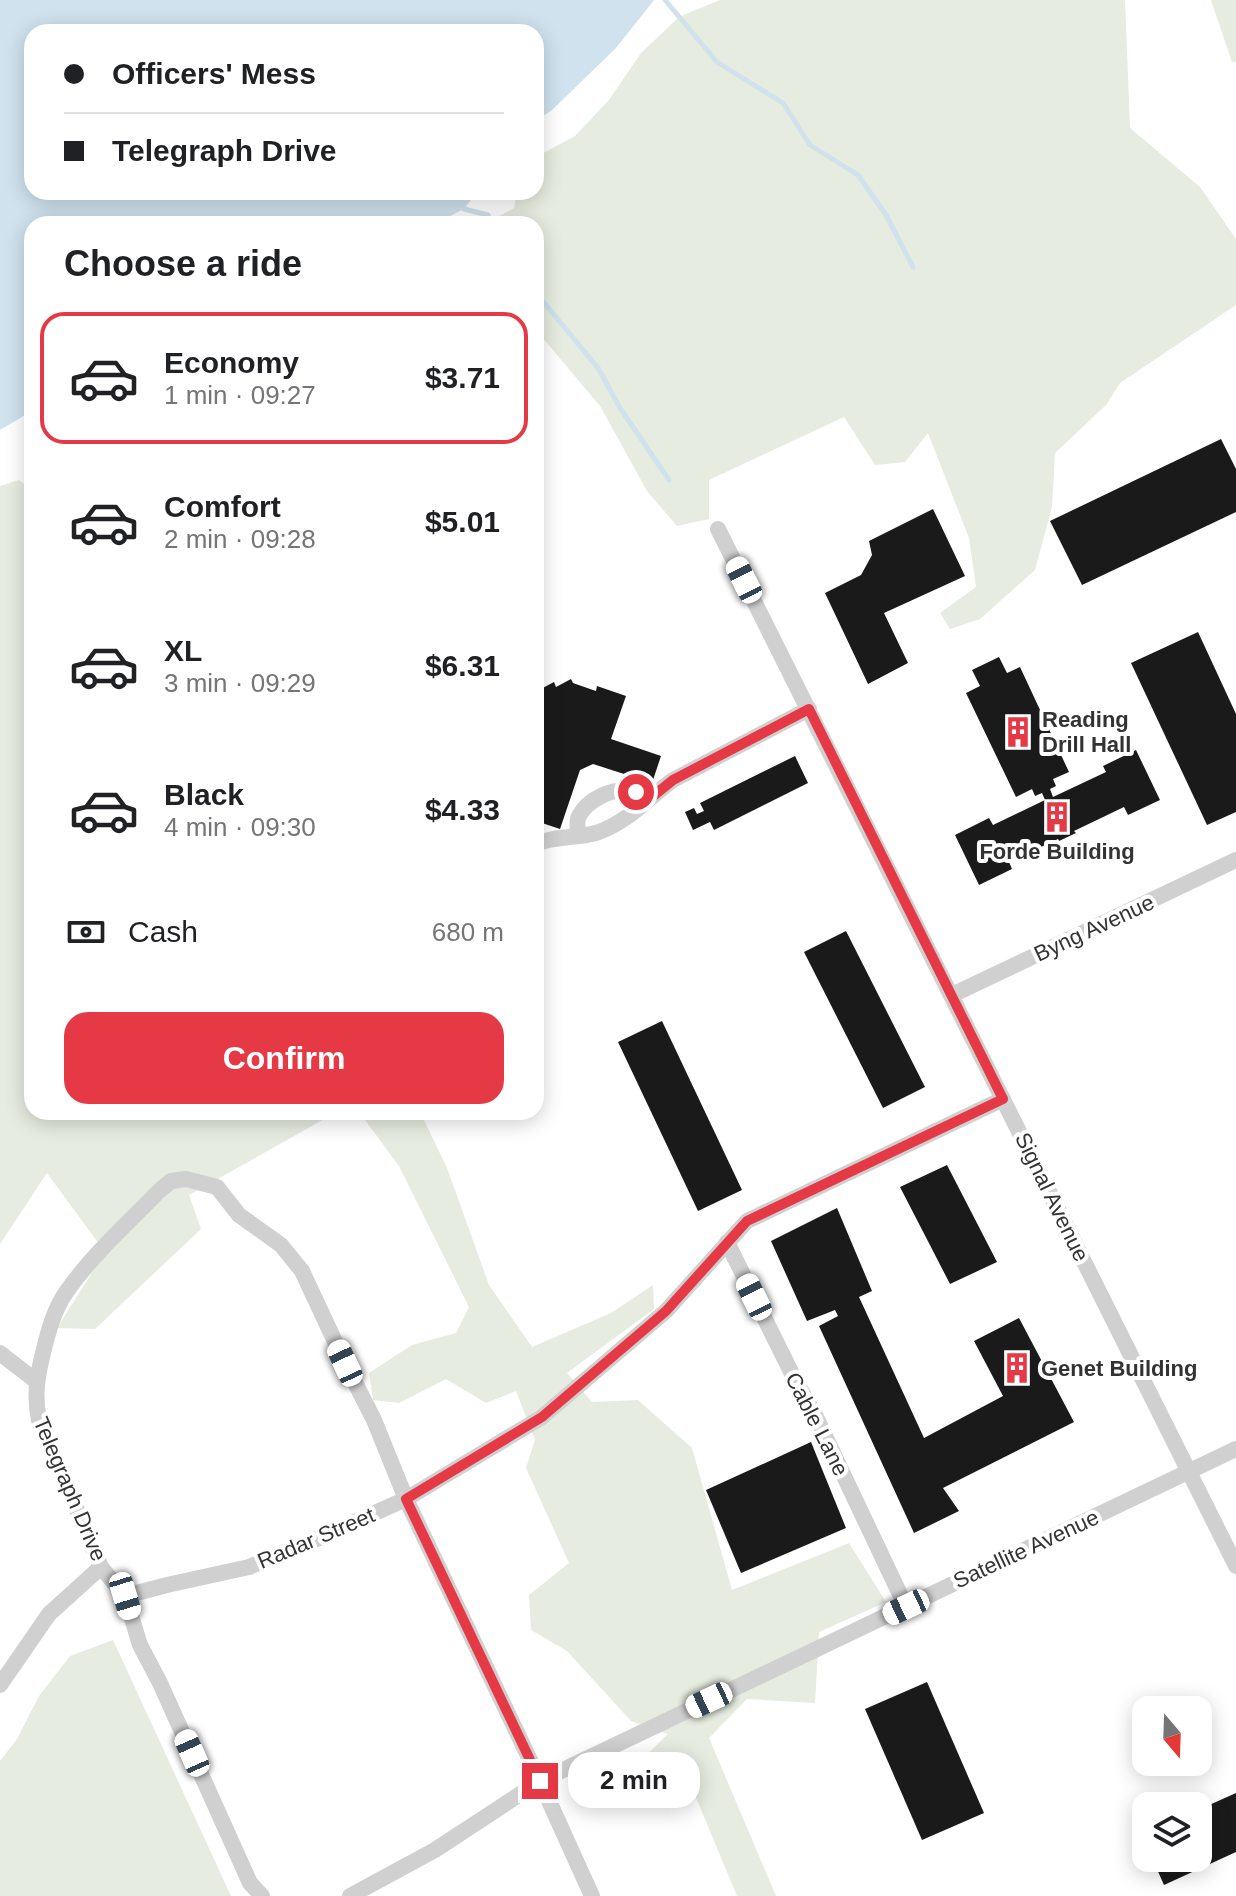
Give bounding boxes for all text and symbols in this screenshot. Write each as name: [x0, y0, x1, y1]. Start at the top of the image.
text: Officers' Mess: [112, 57, 316, 90]
text: Telegraph Drive: [112, 134, 337, 167]
text: Choose a ride: [64, 243, 302, 284]
icon: car: [68, 342, 140, 414]
text: Economy: [164, 346, 299, 379]
text: $3.71: [425, 361, 500, 394]
text: 1 min · 09:27: [164, 380, 316, 410]
icon: car: [68, 486, 140, 558]
text: Comfort: [164, 490, 281, 523]
text: $5.01: [425, 505, 500, 538]
text: 2 min · 09:28: [164, 524, 316, 554]
car: [722, 553, 766, 607]
icon: car: [68, 630, 140, 702]
text: XL: [164, 634, 202, 667]
text: $6.31: [425, 649, 500, 682]
text: 3 min · 09:29: [164, 668, 316, 698]
place label: Reading Drill Hall: [1042, 707, 1131, 757]
building icon: Reading Drill Hall: [1001, 715, 1035, 749]
icon: car: [68, 774, 140, 846]
route start: [618, 774, 654, 810]
text: Black: [164, 778, 244, 811]
text: $4.33: [425, 793, 500, 826]
building icon: Forde Building: [1040, 800, 1074, 834]
text: 4 min · 09:30: [164, 812, 316, 842]
place label: Forde Building: [979, 839, 1135, 864]
street label: Byng Avenue: [1030, 889, 1158, 967]
icon: cash: [64, 910, 108, 954]
text: Cash: [128, 915, 198, 948]
text: 680 m: [432, 917, 504, 947]
button: Confirm: [64, 1012, 504, 1104]
street label: Signal Avenue: [1010, 1128, 1094, 1266]
car: [733, 1270, 775, 1324]
car: [324, 1336, 366, 1390]
building icon: Genet Building: [1000, 1351, 1034, 1385]
place label: Genet Building: [1041, 1356, 1197, 1381]
street label: Cable Lane: [780, 1368, 854, 1480]
street label: Telegraph Drive: [28, 1413, 112, 1565]
street label: Radar Street: [254, 1502, 378, 1574]
street label: Satellite Avenue: [949, 1504, 1103, 1594]
car: [107, 1570, 143, 1622]
car: [879, 1586, 933, 1628]
car: [682, 1679, 736, 1721]
north arrow: [1132, 1696, 1212, 1776]
map controls: [1132, 1696, 1212, 1872]
car: [171, 1726, 213, 1780]
callout: 2 min: [568, 1753, 700, 1809]
route end: [522, 1763, 558, 1799]
text: 2 min: [600, 1765, 668, 1795]
button: layers: [1132, 1792, 1212, 1872]

